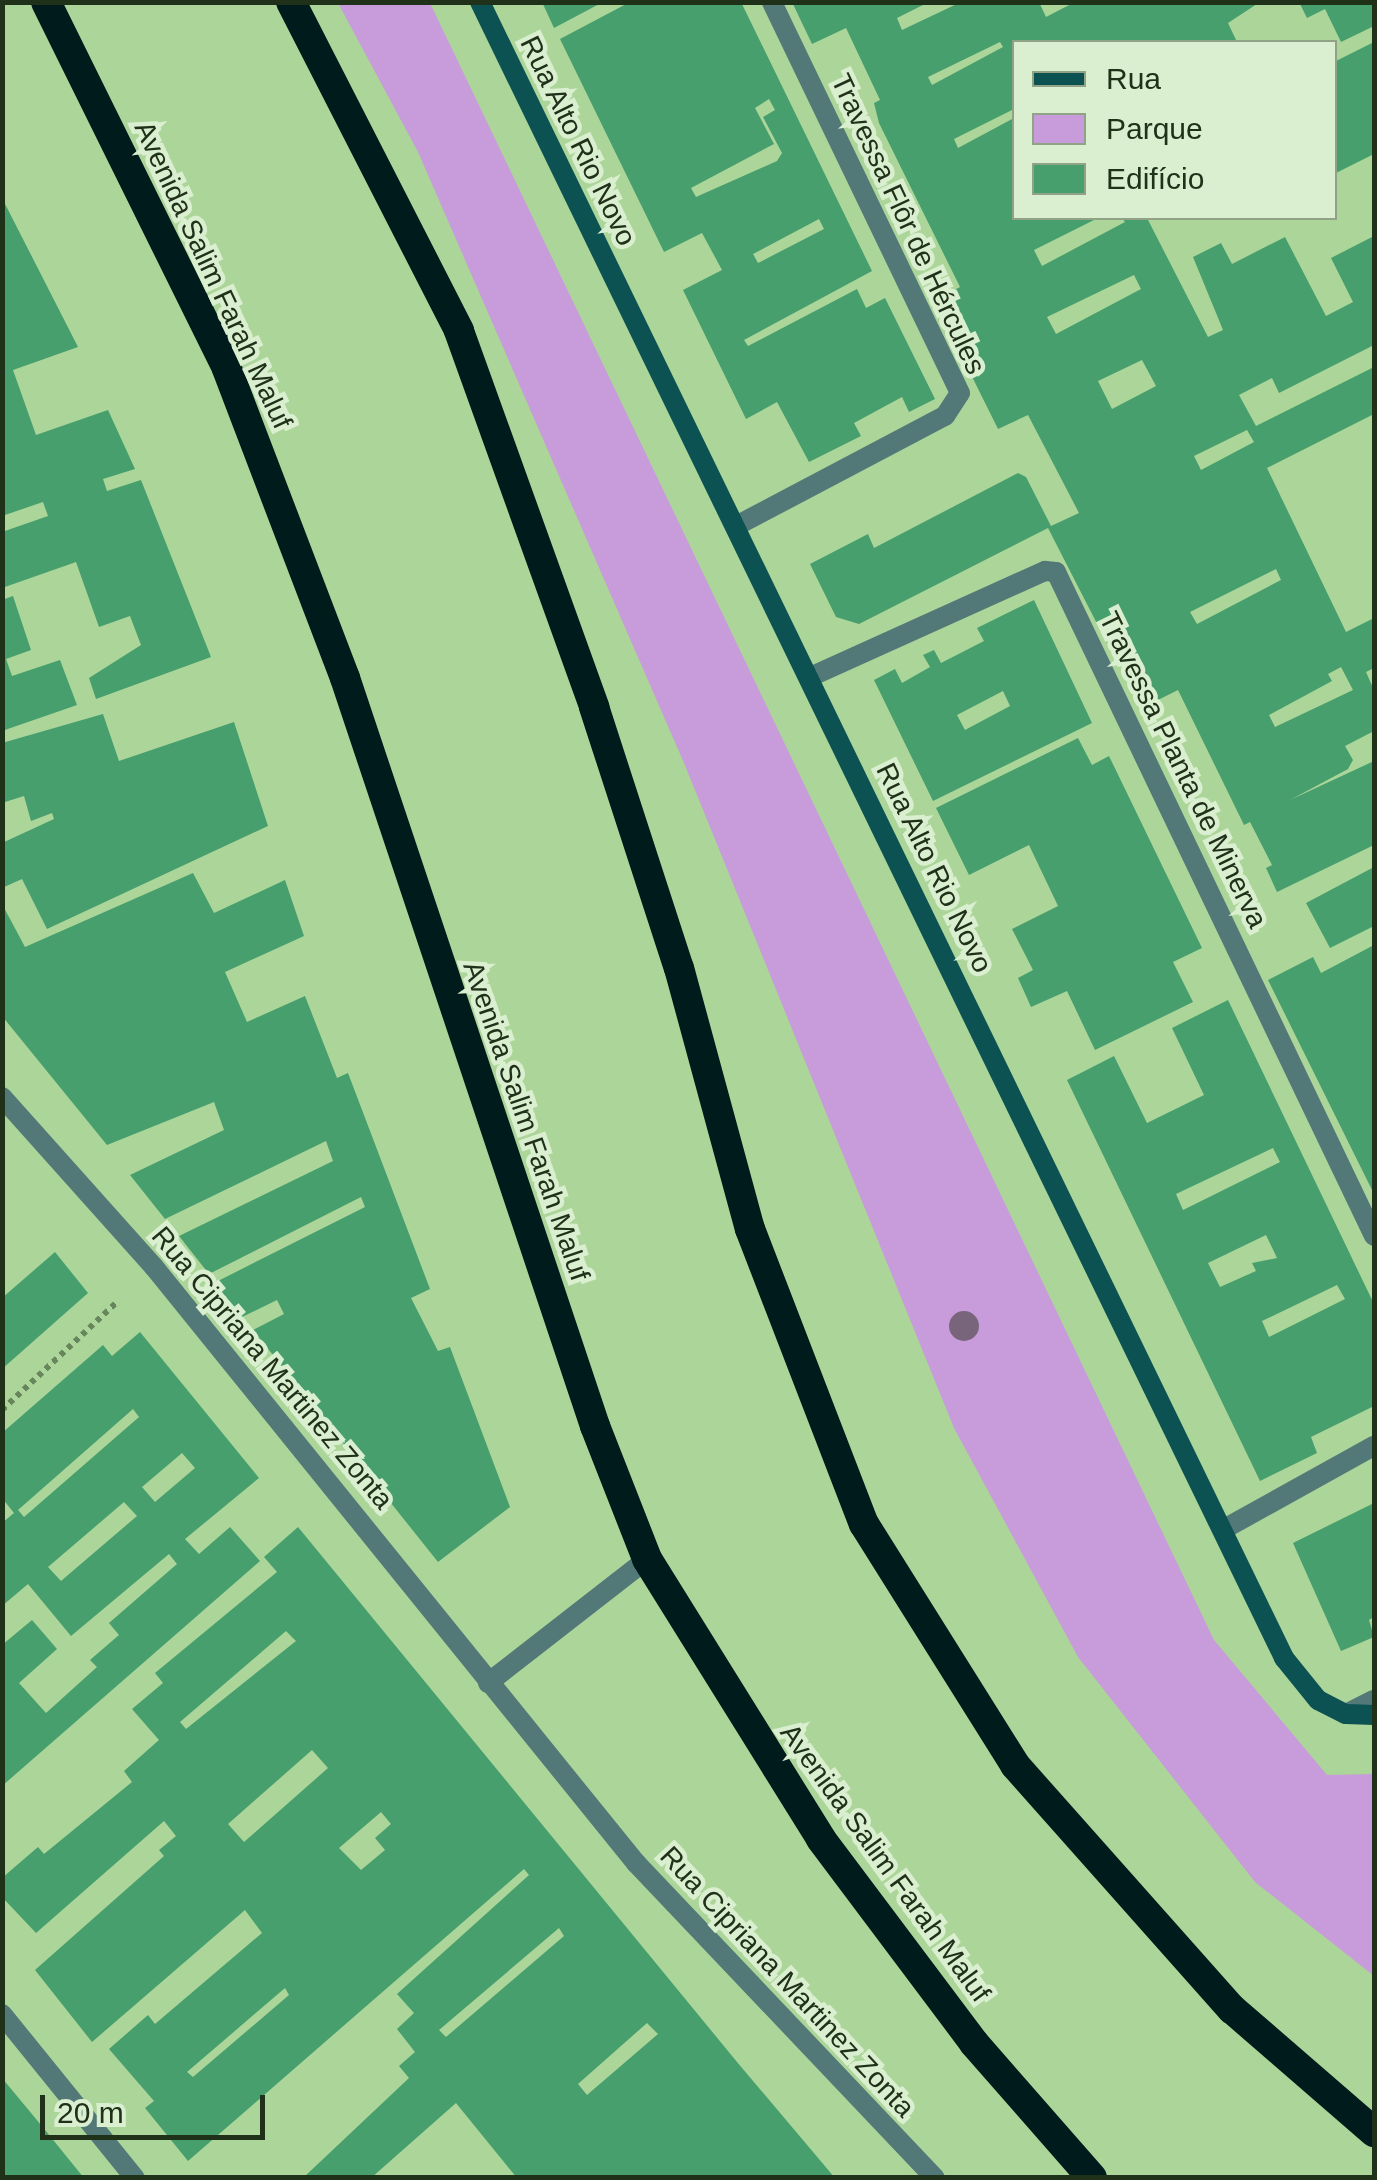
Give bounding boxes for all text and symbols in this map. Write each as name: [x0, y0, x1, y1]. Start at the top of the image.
street label: Rua Alto Rio Novo: [512, 30, 644, 252]
legend: [1012, 40, 1337, 220]
text: Rua: [1106, 62, 1161, 95]
street label: Travessa Flôr de Hércules: [824, 69, 992, 379]
text: Parque: [1106, 112, 1203, 145]
street label: Avenida Salim Farah Maluf: [127, 116, 299, 434]
text: Edifício: [1106, 162, 1204, 195]
street label: Travessa Planta de Minerva: [1092, 606, 1274, 934]
street label: Rua Alto Rio Novo: [868, 757, 1000, 979]
street label: Avenida Salim Farah Maluf: [455, 957, 597, 1285]
street label: Rua Cipriana Martinez Zonta: [144, 1220, 400, 1516]
street label: Avenida Salim Farah Maluf: [773, 1717, 997, 2009]
street label: Rua Cipriana Martinez Zonta: [653, 1840, 921, 2124]
scale bar: [45, 2075, 270, 2137]
text: 20 m: [57, 2096, 124, 2129]

